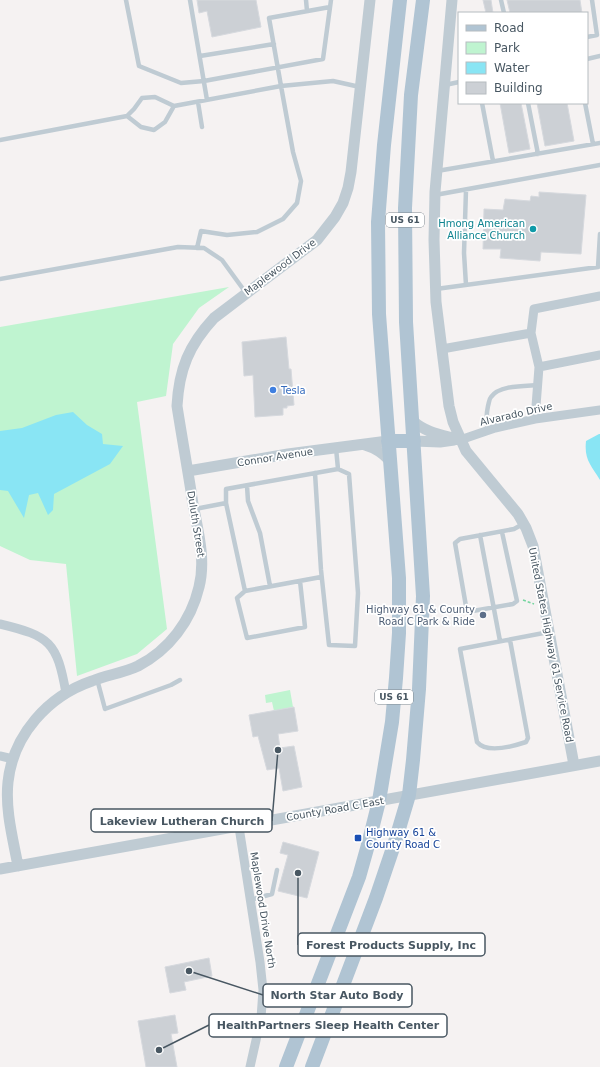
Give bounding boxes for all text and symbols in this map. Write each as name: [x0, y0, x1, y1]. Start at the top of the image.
legend: [458, 12, 588, 104]
text: Road: [494, 21, 524, 35]
text: Park: [494, 41, 520, 55]
text: Water: [494, 61, 530, 75]
text: Building: [494, 81, 543, 95]
road number: US 61: [386, 213, 424, 227]
place label: Hmong American Alliance Church: [438, 218, 525, 241]
marker: Hmong American Alliance Church: [528, 224, 538, 234]
street label: Maplewood Drive: [242, 237, 318, 297]
marker: Tesla: [268, 385, 278, 395]
place label: Tesla: [280, 385, 306, 396]
street label: Alvarado Drive: [479, 400, 553, 428]
street label: Connor Avenue: [236, 446, 314, 468]
street label: Duluth Street: [185, 490, 207, 558]
street label: United States Highway 61 Service Road: [527, 547, 575, 743]
place label: Highway 61 & County Road C Park & Ride: [366, 604, 475, 627]
marker: Highway 61 & County Road C Park & Ride: [478, 610, 488, 620]
road number: US 61: [375, 690, 413, 704]
street label: County Road C East: [285, 795, 385, 823]
callout: Lakeview Lutheran Church: [91, 809, 272, 832]
text: Lakeview Lutheran Church: [100, 815, 264, 828]
place label: Highway 61 & County Road C: [366, 827, 440, 850]
marker: Highway 61 & County Road C: [353, 833, 363, 843]
street label: Maplewood Drive North: [248, 851, 278, 969]
callout: Forest Products Supply, Inc: [298, 933, 485, 956]
text: Forest Products Supply, Inc: [306, 939, 476, 952]
callout: North Star Auto Body: [263, 984, 412, 1007]
text: North Star Auto Body: [271, 989, 403, 1002]
callout: HealthPartners Sleep Health Center: [209, 1014, 447, 1037]
text: HealthPartners Sleep Health Center: [217, 1019, 440, 1032]

